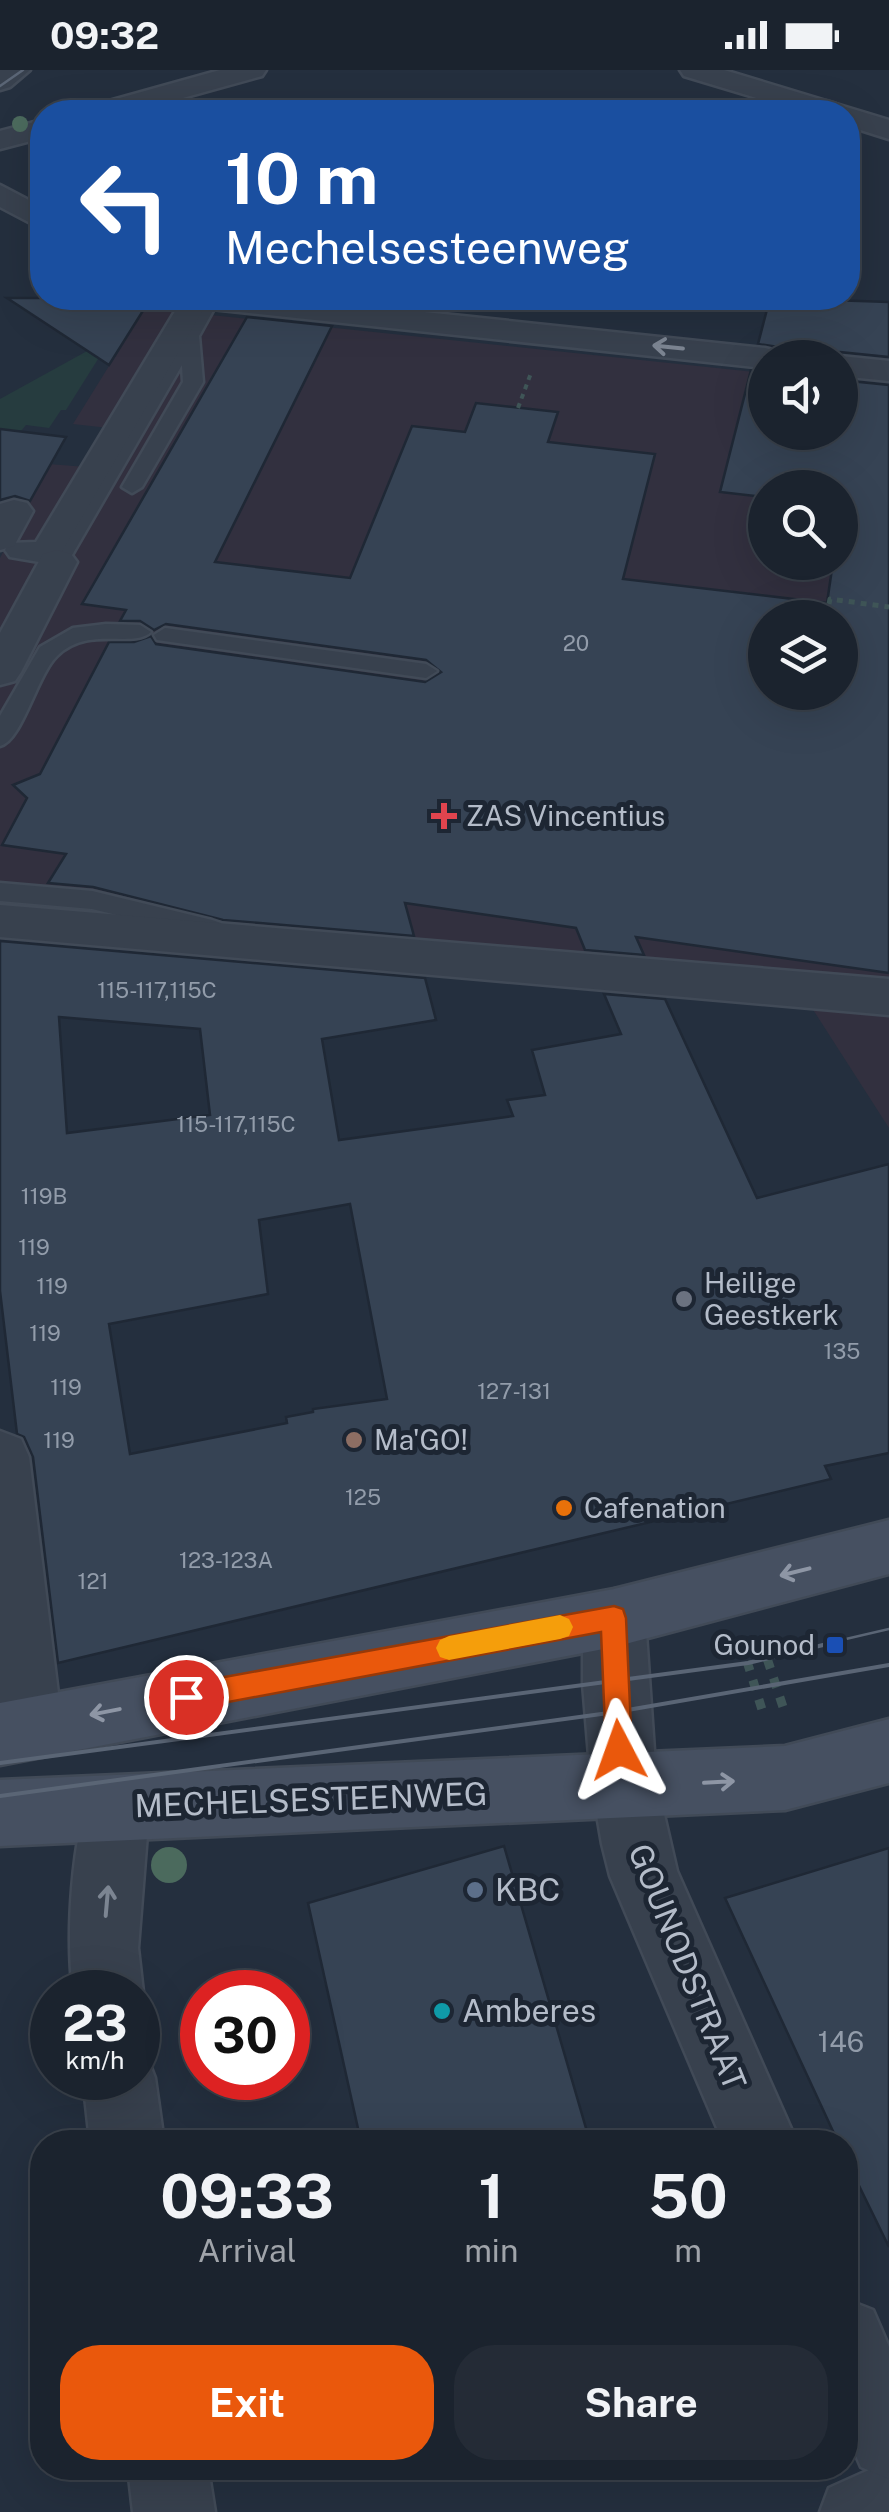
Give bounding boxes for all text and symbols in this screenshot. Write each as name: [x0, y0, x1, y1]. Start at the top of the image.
text: 09:32: [50, 13, 159, 58]
text: 10 m: [225, 137, 379, 220]
icon: left: [60, 140, 190, 270]
text: Mechelsesteenweg: [225, 221, 630, 274]
one-way arrow: [652, 337, 685, 356]
map controls: [748, 340, 858, 710]
button: sound: [748, 340, 858, 450]
button: search: [748, 470, 858, 580]
button: layers: [748, 600, 858, 710]
house number: 20: [563, 630, 589, 656]
place label: ZAS Vincentius: [466, 799, 665, 832]
marker: ZAS Vincentius: [431, 803, 457, 829]
house number: 115-117,115C: [97, 977, 217, 1003]
house number: 115-117,115C: [176, 1111, 296, 1137]
house number: 119B: [21, 1183, 67, 1209]
house number: 119: [18, 1234, 50, 1260]
place label: Heilige Geestkerk: [704, 1266, 839, 1331]
house number: 119: [36, 1273, 68, 1299]
marker: Heilige Geestkerk: [673, 1288, 695, 1310]
house number: 119: [29, 1320, 61, 1346]
house number: 135: [824, 1338, 860, 1364]
house number: 119: [50, 1374, 82, 1400]
house number: 127-131: [477, 1378, 551, 1404]
place label: Ma'GO!: [374, 1423, 468, 1456]
house number: 119: [43, 1427, 75, 1453]
marker: Ma'GO!: [343, 1429, 365, 1451]
house number: 125: [345, 1484, 381, 1510]
place label: Cafenation: [584, 1491, 726, 1524]
marker: Cafenation: [553, 1497, 575, 1519]
house number: 123-123A: [179, 1547, 273, 1573]
one-way arrow: [780, 1564, 812, 1582]
house number: 121: [77, 1568, 109, 1594]
place label: Gounod: [714, 1628, 815, 1661]
marker: Gounod: [824, 1634, 846, 1656]
pin: [144, 1655, 229, 1740]
icon: arrive: [159, 1670, 214, 1725]
position arrow: [567, 1698, 671, 1802]
one-way arrow: [89, 1703, 122, 1722]
one-way arrow: [702, 1772, 734, 1791]
street label: MECHELSESTEENWEG: [134, 1775, 488, 1824]
street label: GOUNODSTRAAT: [621, 1838, 754, 2095]
place label: KBC: [495, 1871, 560, 1908]
marker: KBC: [464, 1879, 486, 1901]
one-way arrow: [98, 1885, 117, 1917]
speed limit sign: 30: [180, 1970, 310, 2100]
place label: Amberes: [462, 1992, 596, 2029]
text: 23: [62, 1993, 128, 2052]
marker: Amberes: [431, 2000, 453, 2022]
house number: 146: [818, 2025, 864, 2058]
text: km/h: [66, 2045, 124, 2075]
text: 09:33: [160, 2161, 334, 2232]
text: 1: [478, 2161, 504, 2232]
text: 50: [649, 2161, 728, 2232]
text: Arrival: [198, 2232, 296, 2269]
text: min: [464, 2232, 518, 2269]
text: m: [674, 2232, 702, 2269]
button: Exit: [60, 2345, 434, 2460]
button: Share: [454, 2345, 828, 2460]

